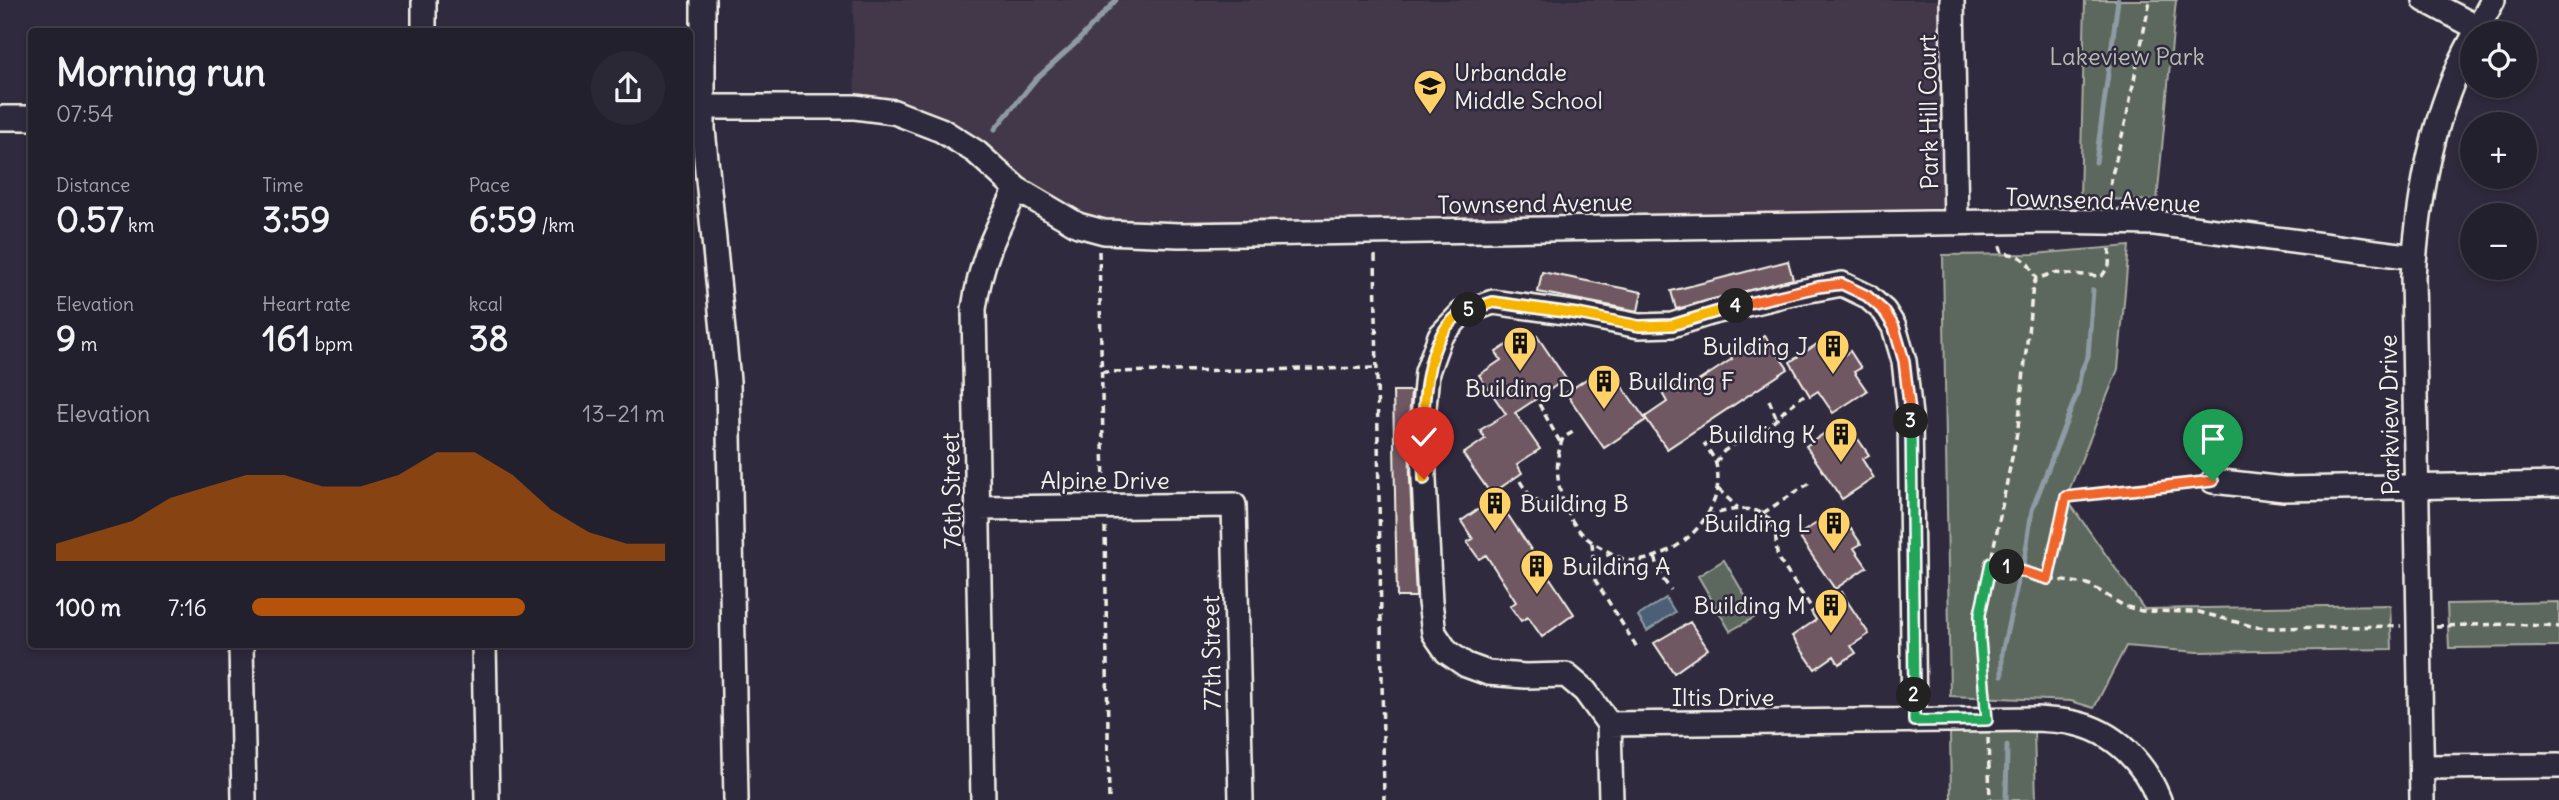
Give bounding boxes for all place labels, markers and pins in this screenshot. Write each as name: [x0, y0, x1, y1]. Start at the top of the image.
place label: Urbandale Middle School: [1454, 57, 1603, 115]
school or university icon: Urbandale Middle School: [1411, 67, 1449, 116]
pin: 4: [1718, 288, 1754, 324]
pin: 5: [1452, 292, 1486, 328]
building icon: Building D: [1501, 324, 1539, 373]
building icon: Building J: [1814, 327, 1852, 376]
place label: Building J: [1702, 331, 1808, 361]
building icon: Building F: [1585, 362, 1623, 411]
place label: Building F: [1628, 366, 1735, 396]
place label: Building D: [1465, 373, 1575, 403]
pin: 3: [1894, 404, 1928, 438]
pin: [1394, 407, 1454, 479]
pin: [2183, 409, 2243, 481]
building icon: Building K: [1822, 415, 1860, 464]
place label: Building K: [1708, 419, 1816, 449]
building icon: Building B: [1476, 484, 1514, 533]
place label: Building B: [1520, 488, 1629, 518]
building icon: Building L: [1815, 504, 1853, 553]
place label: Building L: [1704, 508, 1810, 538]
building icon: Building A: [1518, 547, 1556, 596]
pin: 1: [1990, 550, 2024, 584]
place label: Building A: [1562, 551, 1670, 581]
building icon: Building M: [1812, 586, 1850, 635]
place label: Building M: [1694, 590, 1806, 620]
pin: 2: [1896, 678, 1932, 712]

